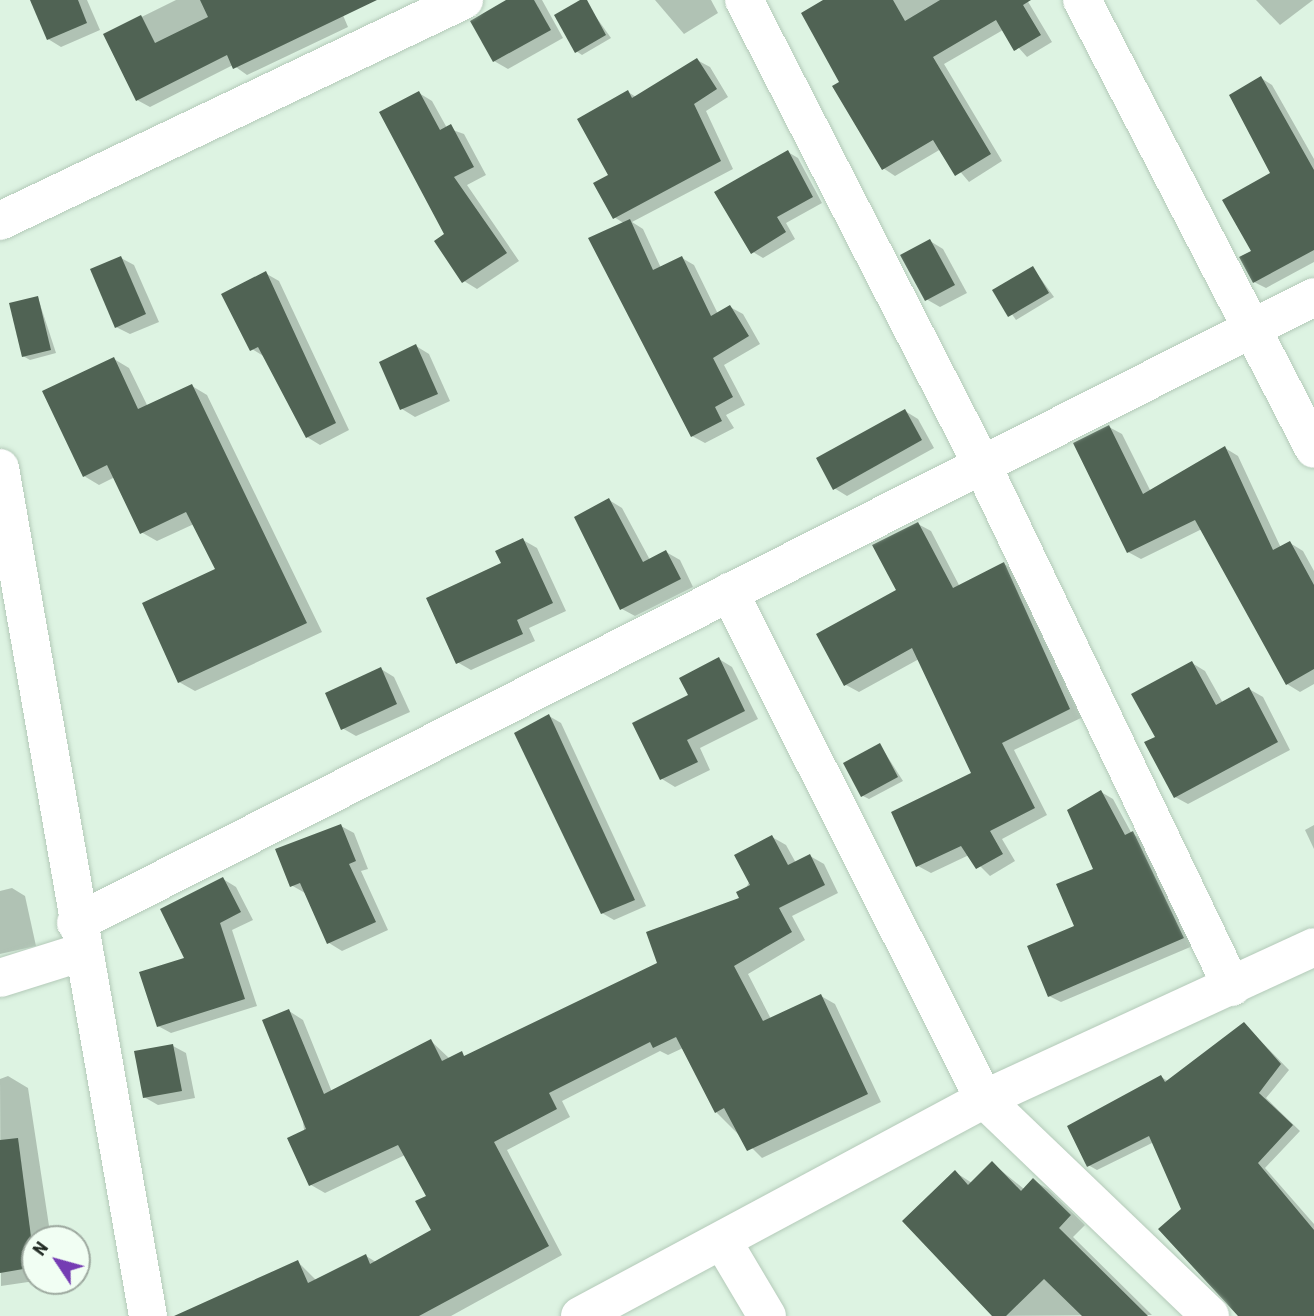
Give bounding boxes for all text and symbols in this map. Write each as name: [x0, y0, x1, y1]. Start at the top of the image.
north arrow: [21, 1225, 91, 1295]
text: N: [27, 1237, 53, 1260]

